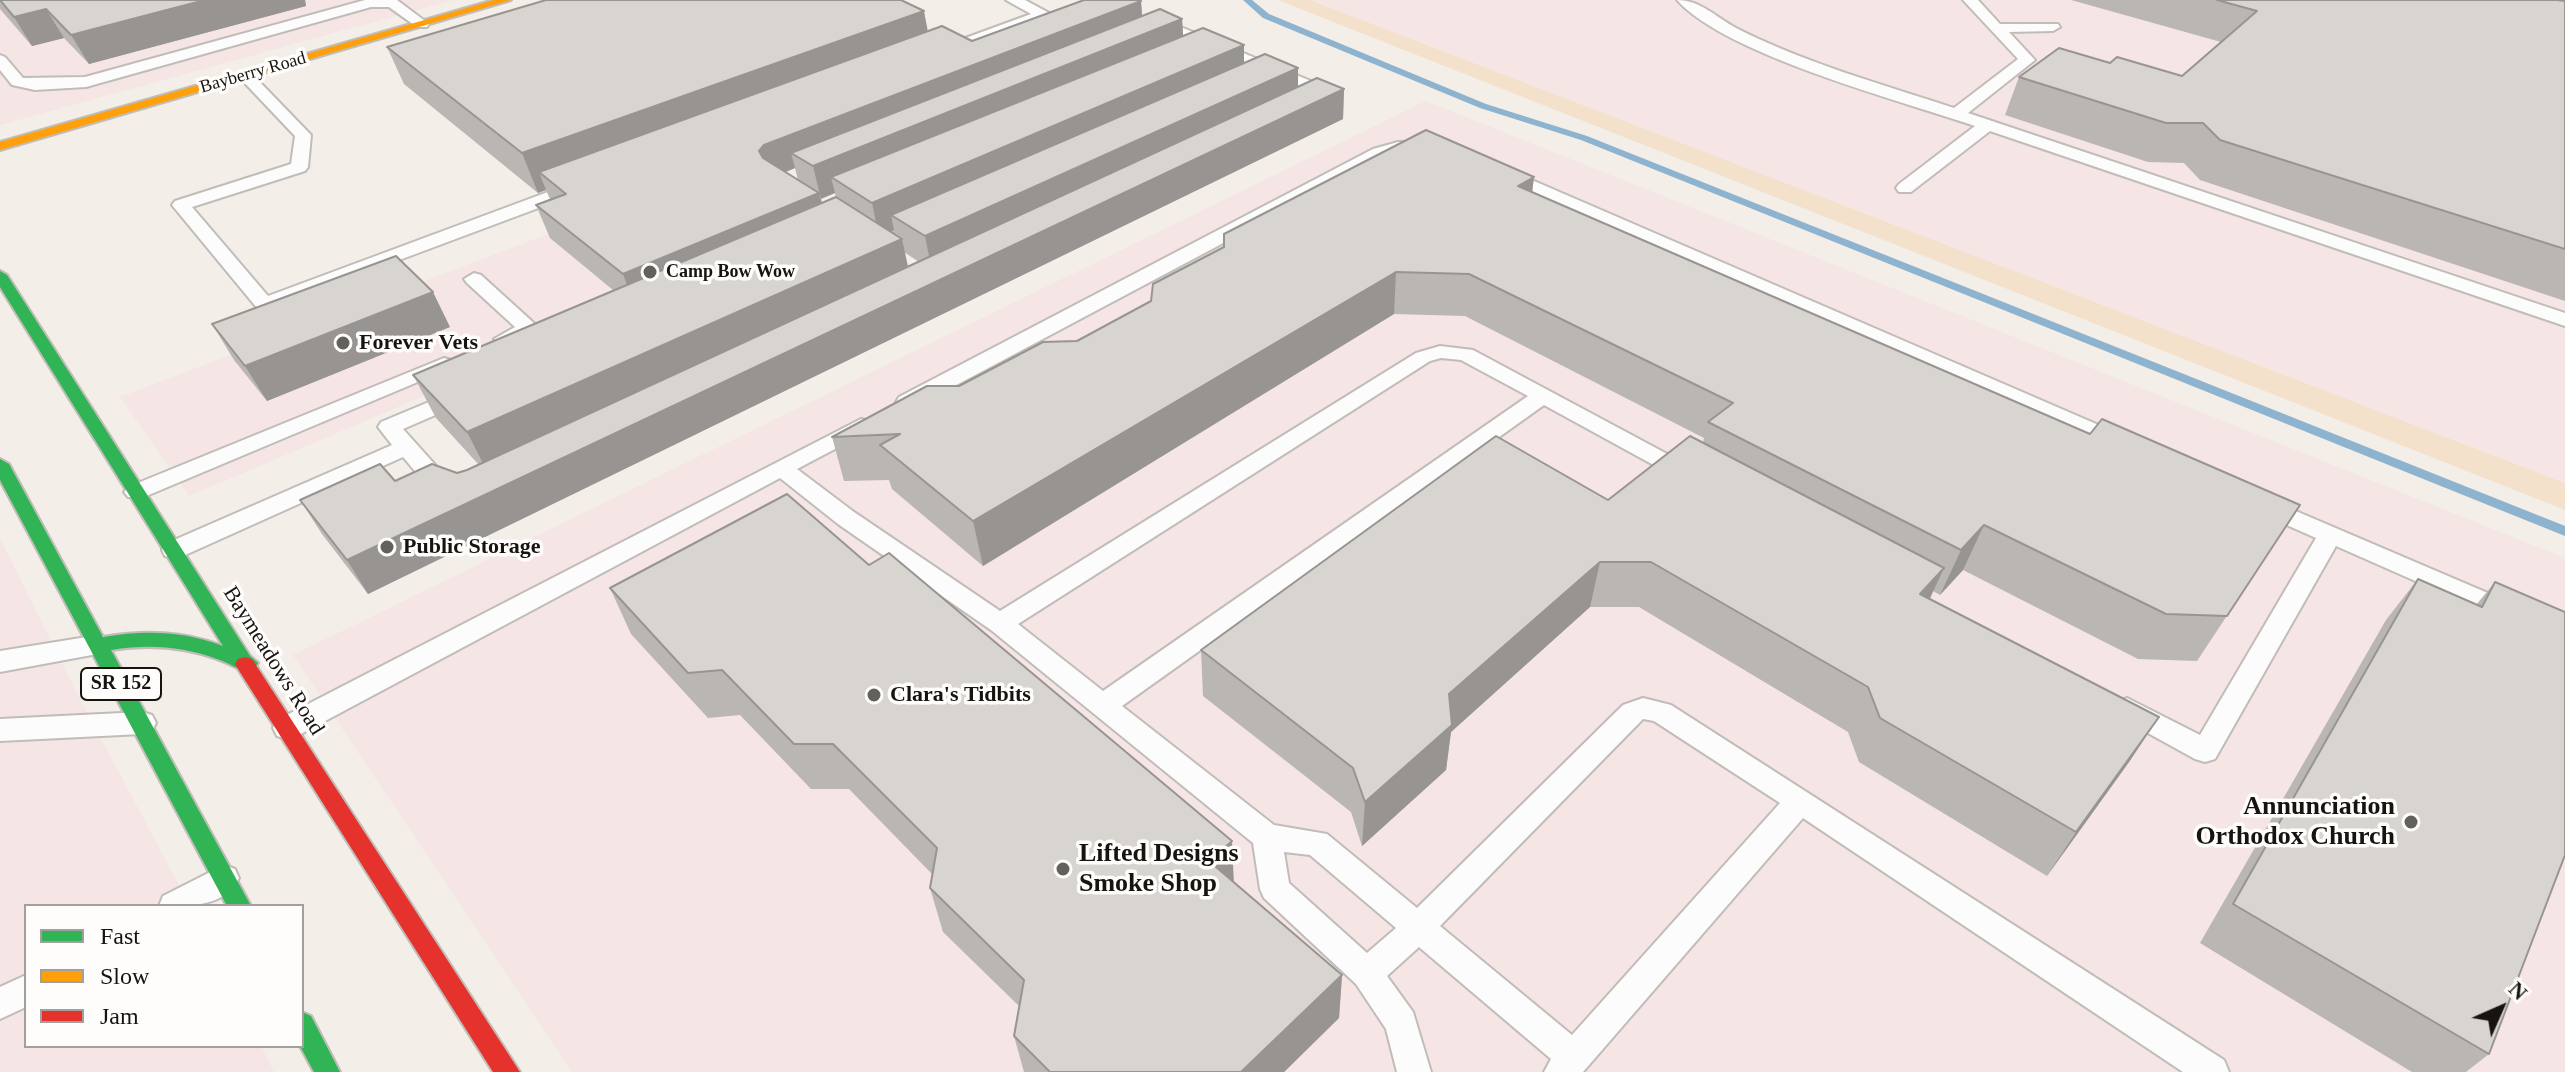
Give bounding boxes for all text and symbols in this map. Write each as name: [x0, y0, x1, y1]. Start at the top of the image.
street label: Bayberry Road: [197, 48, 309, 98]
place label: Camp Bow Wow: [666, 261, 795, 283]
marker: Camp Bow Wow: [641, 263, 659, 281]
place label: Forever Vets: [359, 330, 478, 356]
marker: Forever Vets: [334, 334, 352, 352]
place label: Public Storage: [403, 534, 540, 560]
marker: Public Storage: [378, 538, 396, 556]
street label: Baymeadows Road: [217, 582, 329, 740]
road number: SR 152: [81, 668, 161, 700]
place label: Clara's Tidbits: [890, 682, 1031, 708]
marker: Clara's Tidbits: [865, 686, 883, 704]
place label: Annunciation Orthodox Church: [2195, 791, 2395, 852]
marker: Annunciation Orthodox Church: [2402, 813, 2420, 831]
place label: Lifted Designs Smoke Shop: [1079, 838, 1239, 900]
marker: Lifted Designs Smoke Shop: [1054, 860, 1072, 878]
legend: [24, 904, 304, 1048]
text: Fast: [100, 923, 140, 949]
text: Slow: [100, 963, 149, 989]
north arrow: [2461, 968, 2541, 1048]
text: N: [2504, 976, 2533, 1005]
text: Jam: [100, 1003, 139, 1029]

